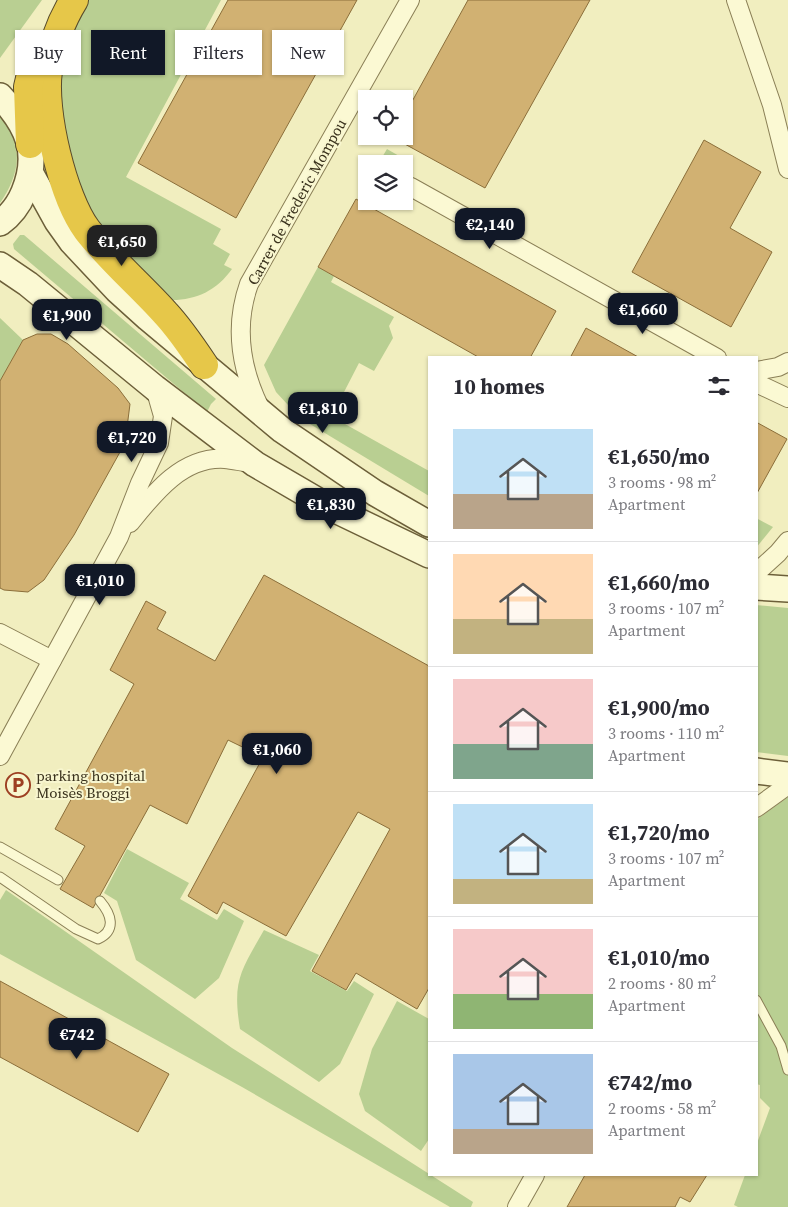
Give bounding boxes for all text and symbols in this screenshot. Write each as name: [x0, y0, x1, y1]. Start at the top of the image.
chip: Buy: [15, 30, 81, 75]
chip: Rent: [91, 30, 165, 75]
chip: Filters: [175, 30, 262, 75]
chip: New: [272, 30, 344, 75]
map controls: [358, 90, 413, 210]
button: locate: [358, 90, 413, 145]
street label: Carrer de Frederic Mompou: [242, 115, 351, 289]
button: layers: [358, 155, 413, 210]
pin: €2,140: [449, 208, 531, 250]
text: €2,140: [466, 213, 514, 235]
pin: €1,650: [81, 224, 163, 267]
text: €1,650: [98, 230, 146, 252]
pin: €1,660: [602, 292, 684, 335]
pin: €1,900: [26, 298, 108, 341]
text: €1,660: [619, 298, 667, 320]
text: €1,900: [43, 304, 91, 326]
text: 10 homes: [453, 372, 545, 401]
icon: filters: [705, 372, 733, 400]
pin: €1,810: [282, 392, 364, 434]
text: €1,810: [299, 397, 347, 419]
pin: €1,720: [91, 420, 173, 463]
text: €1,720: [108, 426, 156, 448]
text: €1,650/mo: [608, 442, 710, 471]
icon: home: [493, 449, 553, 509]
text: 3 rooms · 98 m²: [608, 471, 716, 493]
pin: €1,830: [290, 488, 372, 530]
text: €1,830: [307, 493, 355, 515]
text: Apartment: [608, 493, 685, 515]
pin: €1,010: [59, 564, 141, 606]
text: €1,660/mo: [608, 568, 710, 597]
text: €1,010: [76, 569, 124, 591]
icon: home: [493, 574, 553, 634]
text: 3 rooms · 107 m²: [608, 597, 724, 619]
text: Apartment: [608, 619, 685, 641]
text: €1,900/mo: [608, 693, 710, 722]
icon: home: [493, 699, 553, 759]
text: 3 rooms · 110 m²: [608, 722, 724, 744]
pin: €1,060: [236, 732, 318, 775]
text: €1,060: [253, 738, 301, 760]
text: Apartment: [608, 744, 685, 766]
place label: parking hospital Moisès Broggi: [36, 765, 146, 803]
parking icon: parking hospital Moisès Broggi: [5, 772, 31, 798]
text: €1,720/mo: [608, 818, 710, 847]
icon: home: [493, 824, 553, 884]
text: 3 rooms · 107 m²: [608, 847, 724, 869]
text: Apartment: [608, 869, 685, 891]
text: €1,010/mo: [608, 943, 710, 972]
icon: home: [493, 949, 553, 1009]
text: 2 rooms · 80 m²: [608, 972, 716, 994]
text: Apartment: [608, 994, 685, 1016]
pin: €742: [47, 1018, 107, 1060]
text: €742: [60, 1023, 94, 1045]
text: €742/mo: [608, 1068, 692, 1097]
icon: home: [493, 1074, 553, 1134]
text: 2 rooms · 58 m²: [608, 1097, 716, 1119]
text: Apartment: [608, 1119, 685, 1141]

